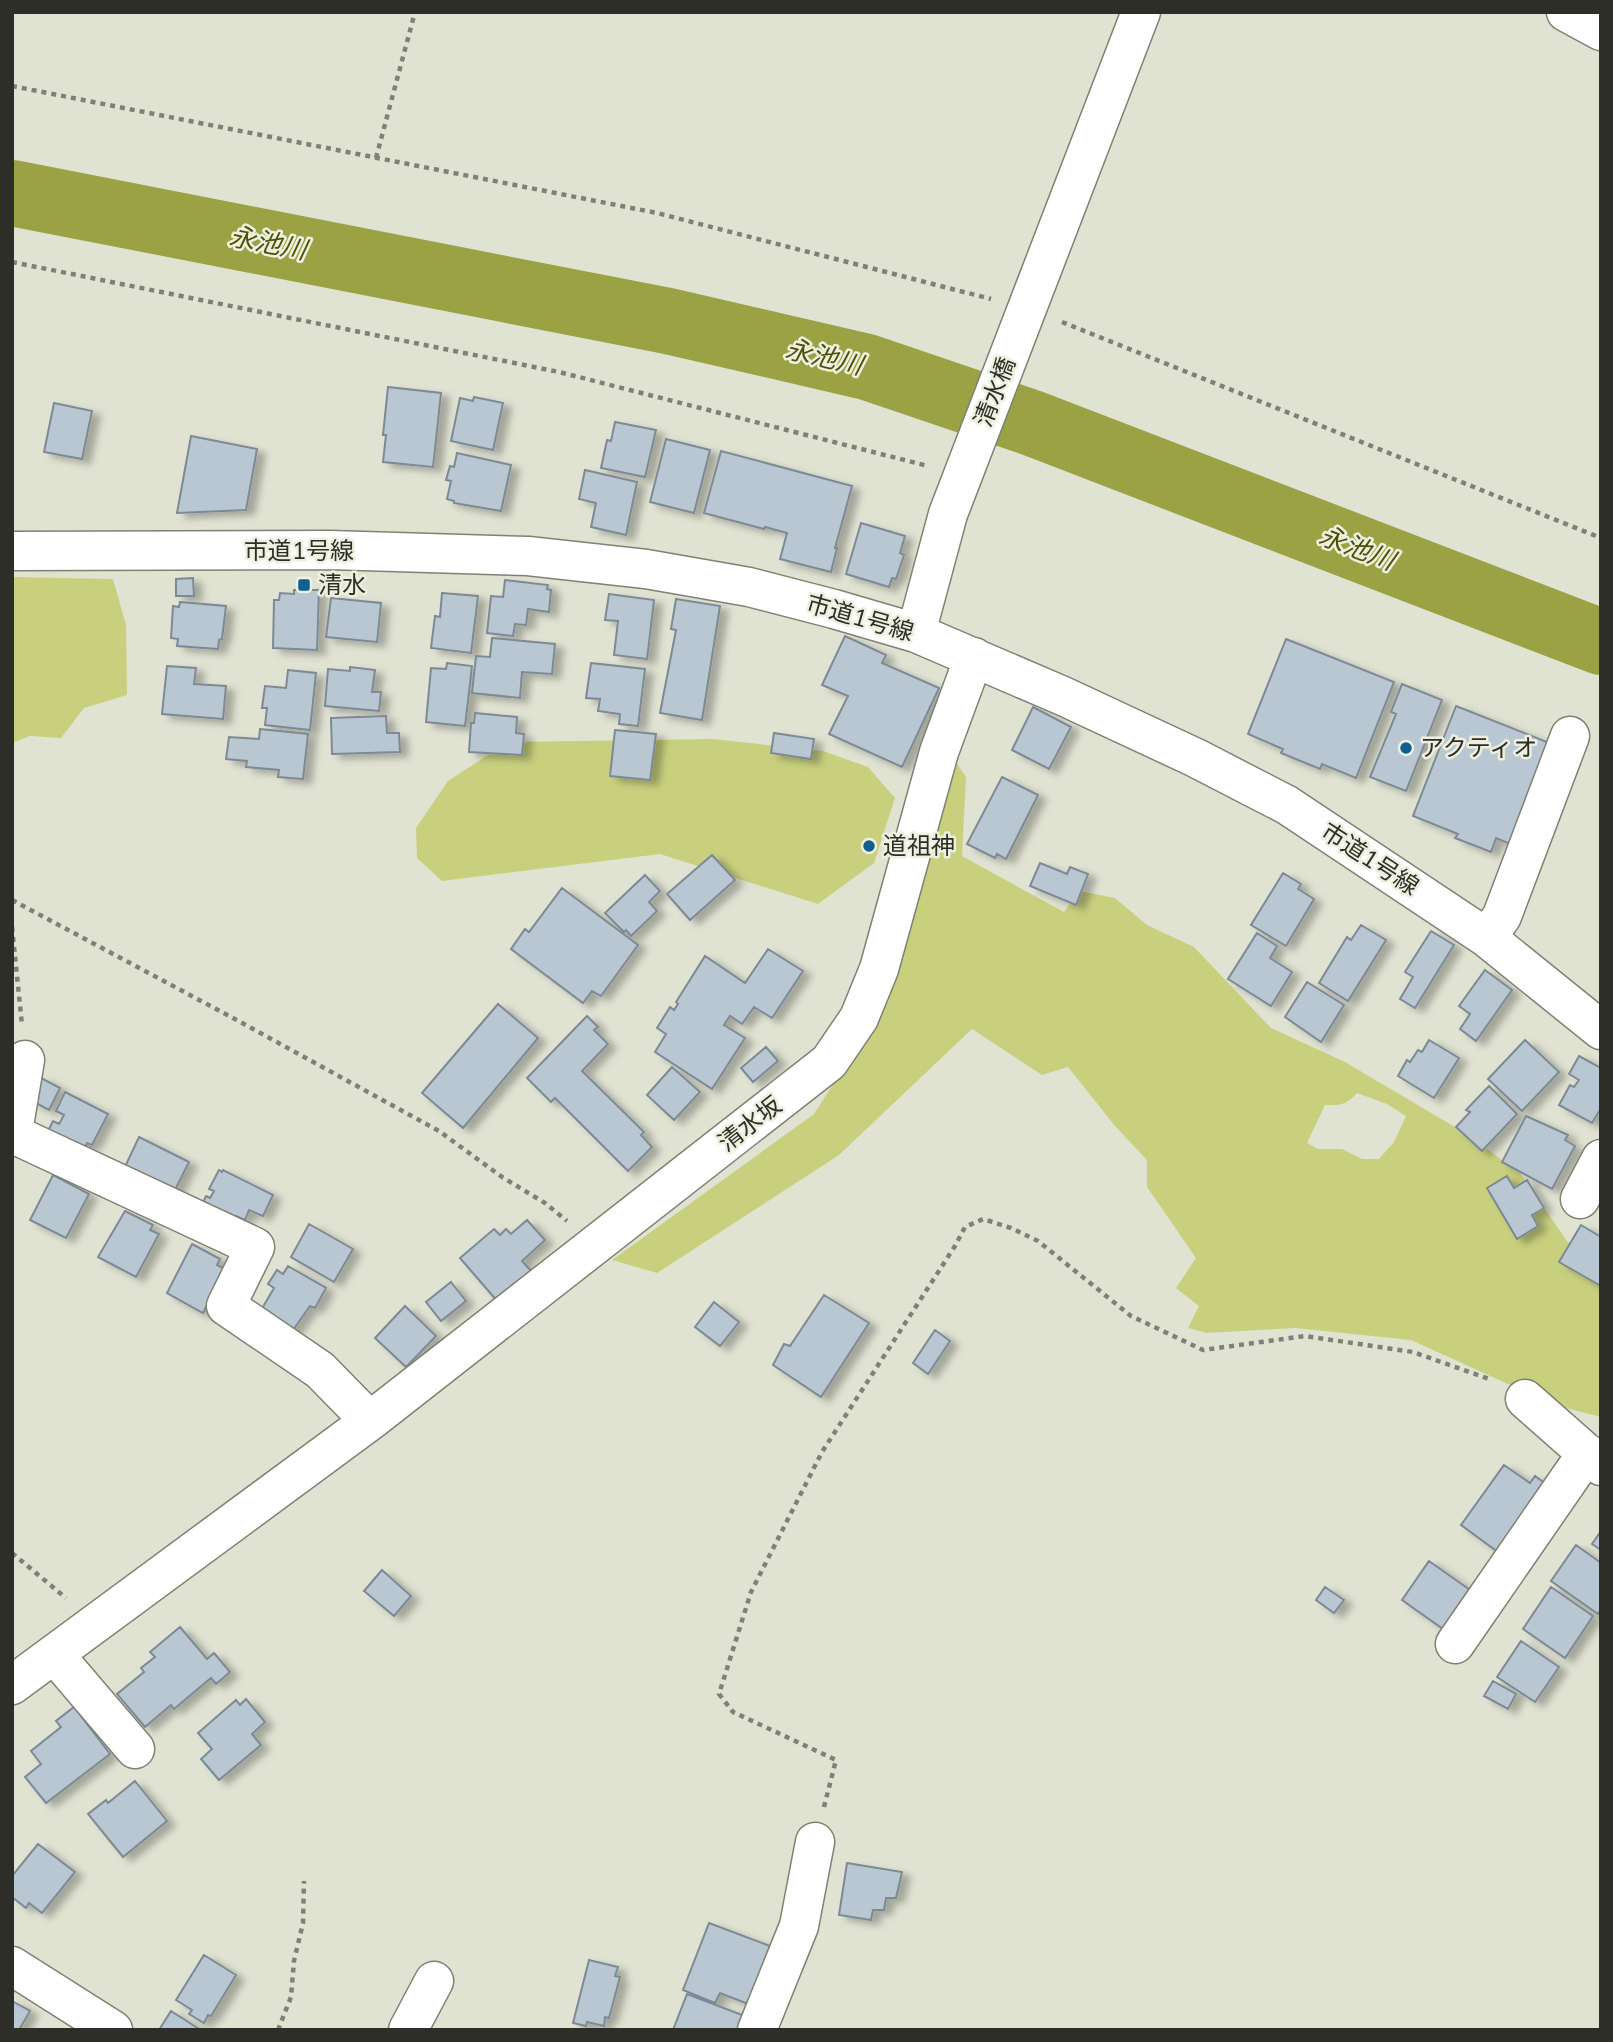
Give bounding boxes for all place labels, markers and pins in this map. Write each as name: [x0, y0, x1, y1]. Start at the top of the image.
place label: 清水: [318, 569, 366, 599]
marker: 清水: [296, 577, 312, 593]
place label: アクティオ: [1420, 732, 1537, 762]
marker: アクティオ: [1398, 740, 1414, 756]
place label: 道祖神: [883, 830, 955, 860]
marker: 道祖神: [861, 838, 877, 854]

